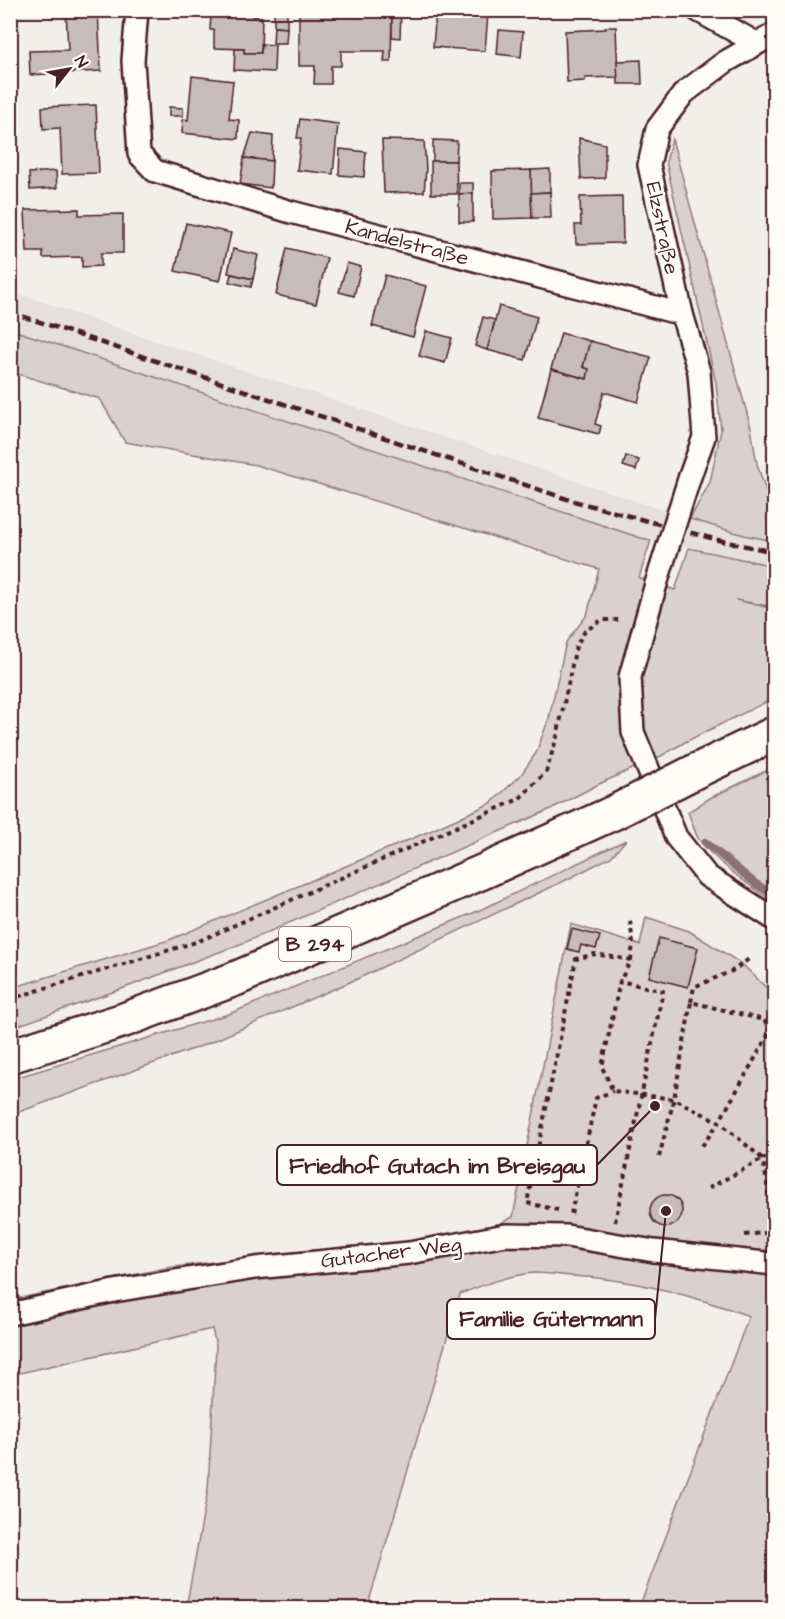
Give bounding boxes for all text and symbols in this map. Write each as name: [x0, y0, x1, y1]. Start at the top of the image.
north arrow: [39, 39, 99, 99]
text: N: [69, 52, 93, 72]
street label: Elzstraße: [639, 179, 686, 277]
street label: Kandelstraße: [342, 212, 472, 273]
road number: B 294: [279, 927, 351, 961]
callout: Friedhof Gutach im Breisgau: [277, 1145, 597, 1185]
text: Friedhof Gutach im Breisgau: [289, 1151, 585, 1183]
street label: Gutacher Weg: [319, 1229, 463, 1277]
callout: Familie Gütermann: [447, 1299, 655, 1339]
text: Familie Gütermann: [459, 1304, 643, 1335]

